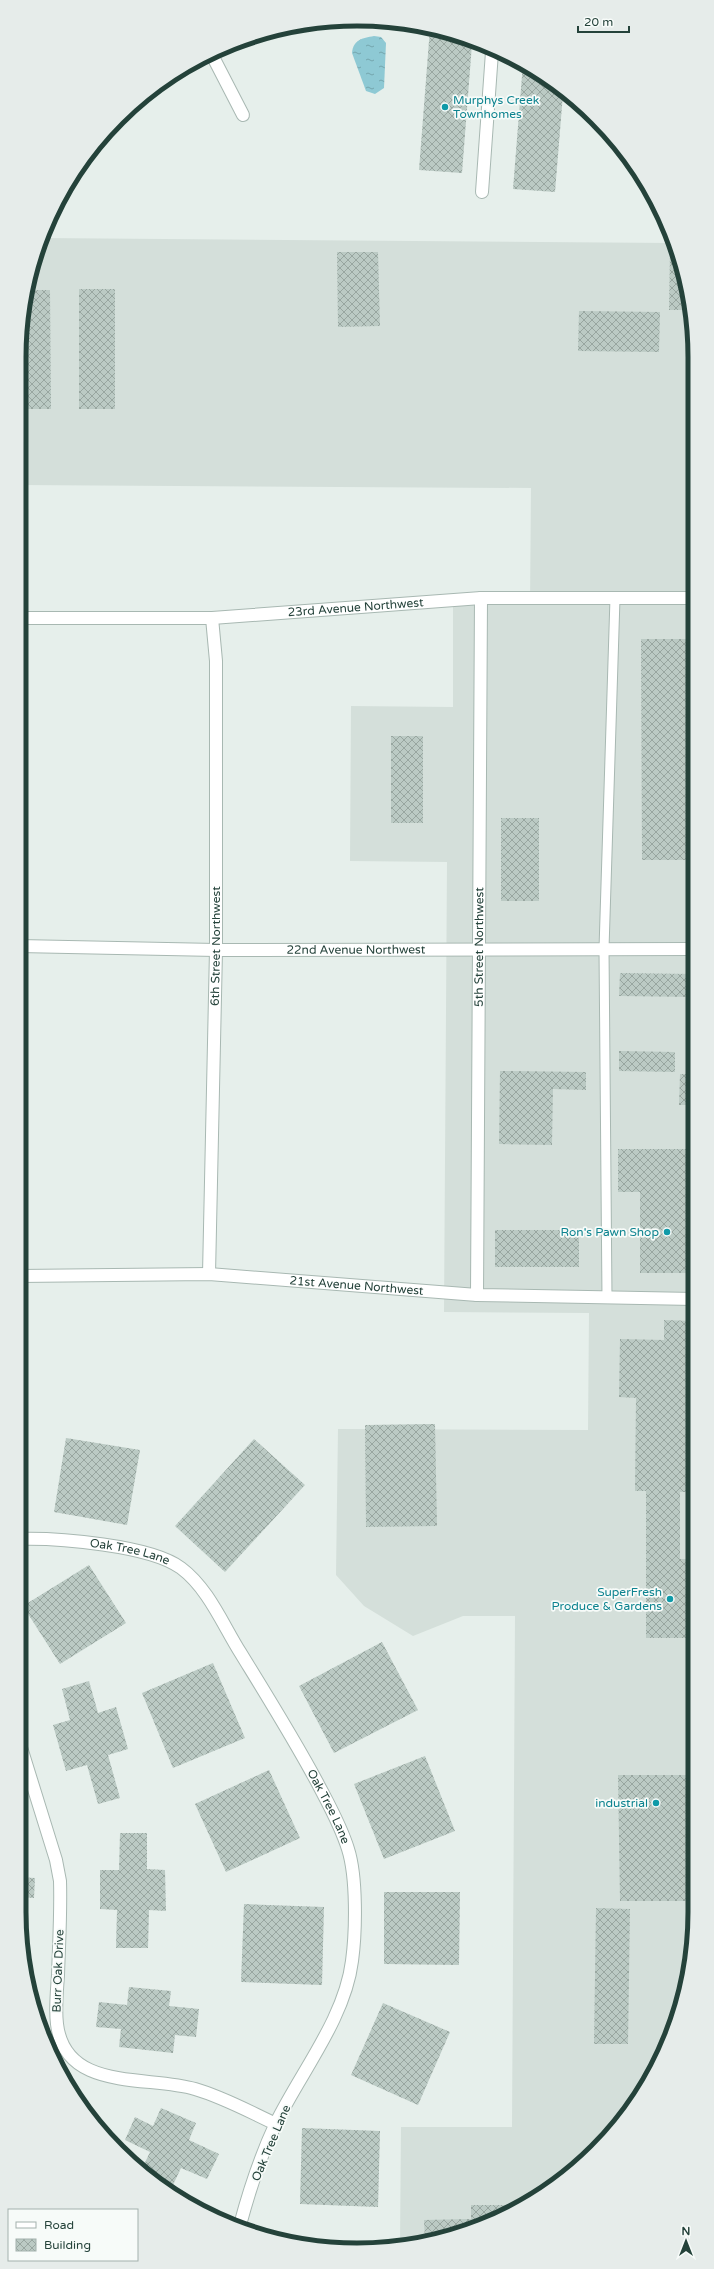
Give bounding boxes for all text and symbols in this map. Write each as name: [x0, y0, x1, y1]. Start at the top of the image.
scale bar: [578, 8, 629, 34]
text: 20 m: [584, 15, 613, 29]
place label: Murphys Creek Townhomes: [453, 93, 540, 121]
marker: Murphys Creek Townhomes: [440, 102, 450, 112]
street label: 23rd Avenue Northwest: [287, 595, 424, 619]
street label: 6th Street Northwest: [208, 886, 223, 1006]
street label: 5th Street Northwest: [472, 887, 486, 1007]
street label: 22nd Avenue Northwest: [286, 943, 426, 957]
place label: Ron's Pawn Shop: [561, 1225, 659, 1239]
marker: Ron's Pawn Shop: [662, 1227, 672, 1237]
street label: 21st Avenue Northwest: [289, 1273, 424, 1298]
street label: Oak Tree Lane: [89, 1536, 172, 1568]
place label: SuperFresh Produce & Gardens: [552, 1585, 662, 1613]
marker: SuperFresh Produce & Gardens: [665, 1594, 675, 1604]
street label: Oak Tree Lane: [304, 1767, 353, 1846]
place label: industrial: [595, 1796, 648, 1810]
marker: industrial: [651, 1798, 661, 1808]
street label: Burr Oak Drive: [50, 1929, 66, 2013]
street label: Oak Tree Lane: [249, 2103, 293, 2183]
legend: [8, 2209, 138, 2261]
text: Road: [44, 2218, 74, 2232]
north arrow: [666, 2221, 706, 2261]
text: N: [682, 2225, 690, 2238]
text: Building: [44, 2238, 91, 2252]

